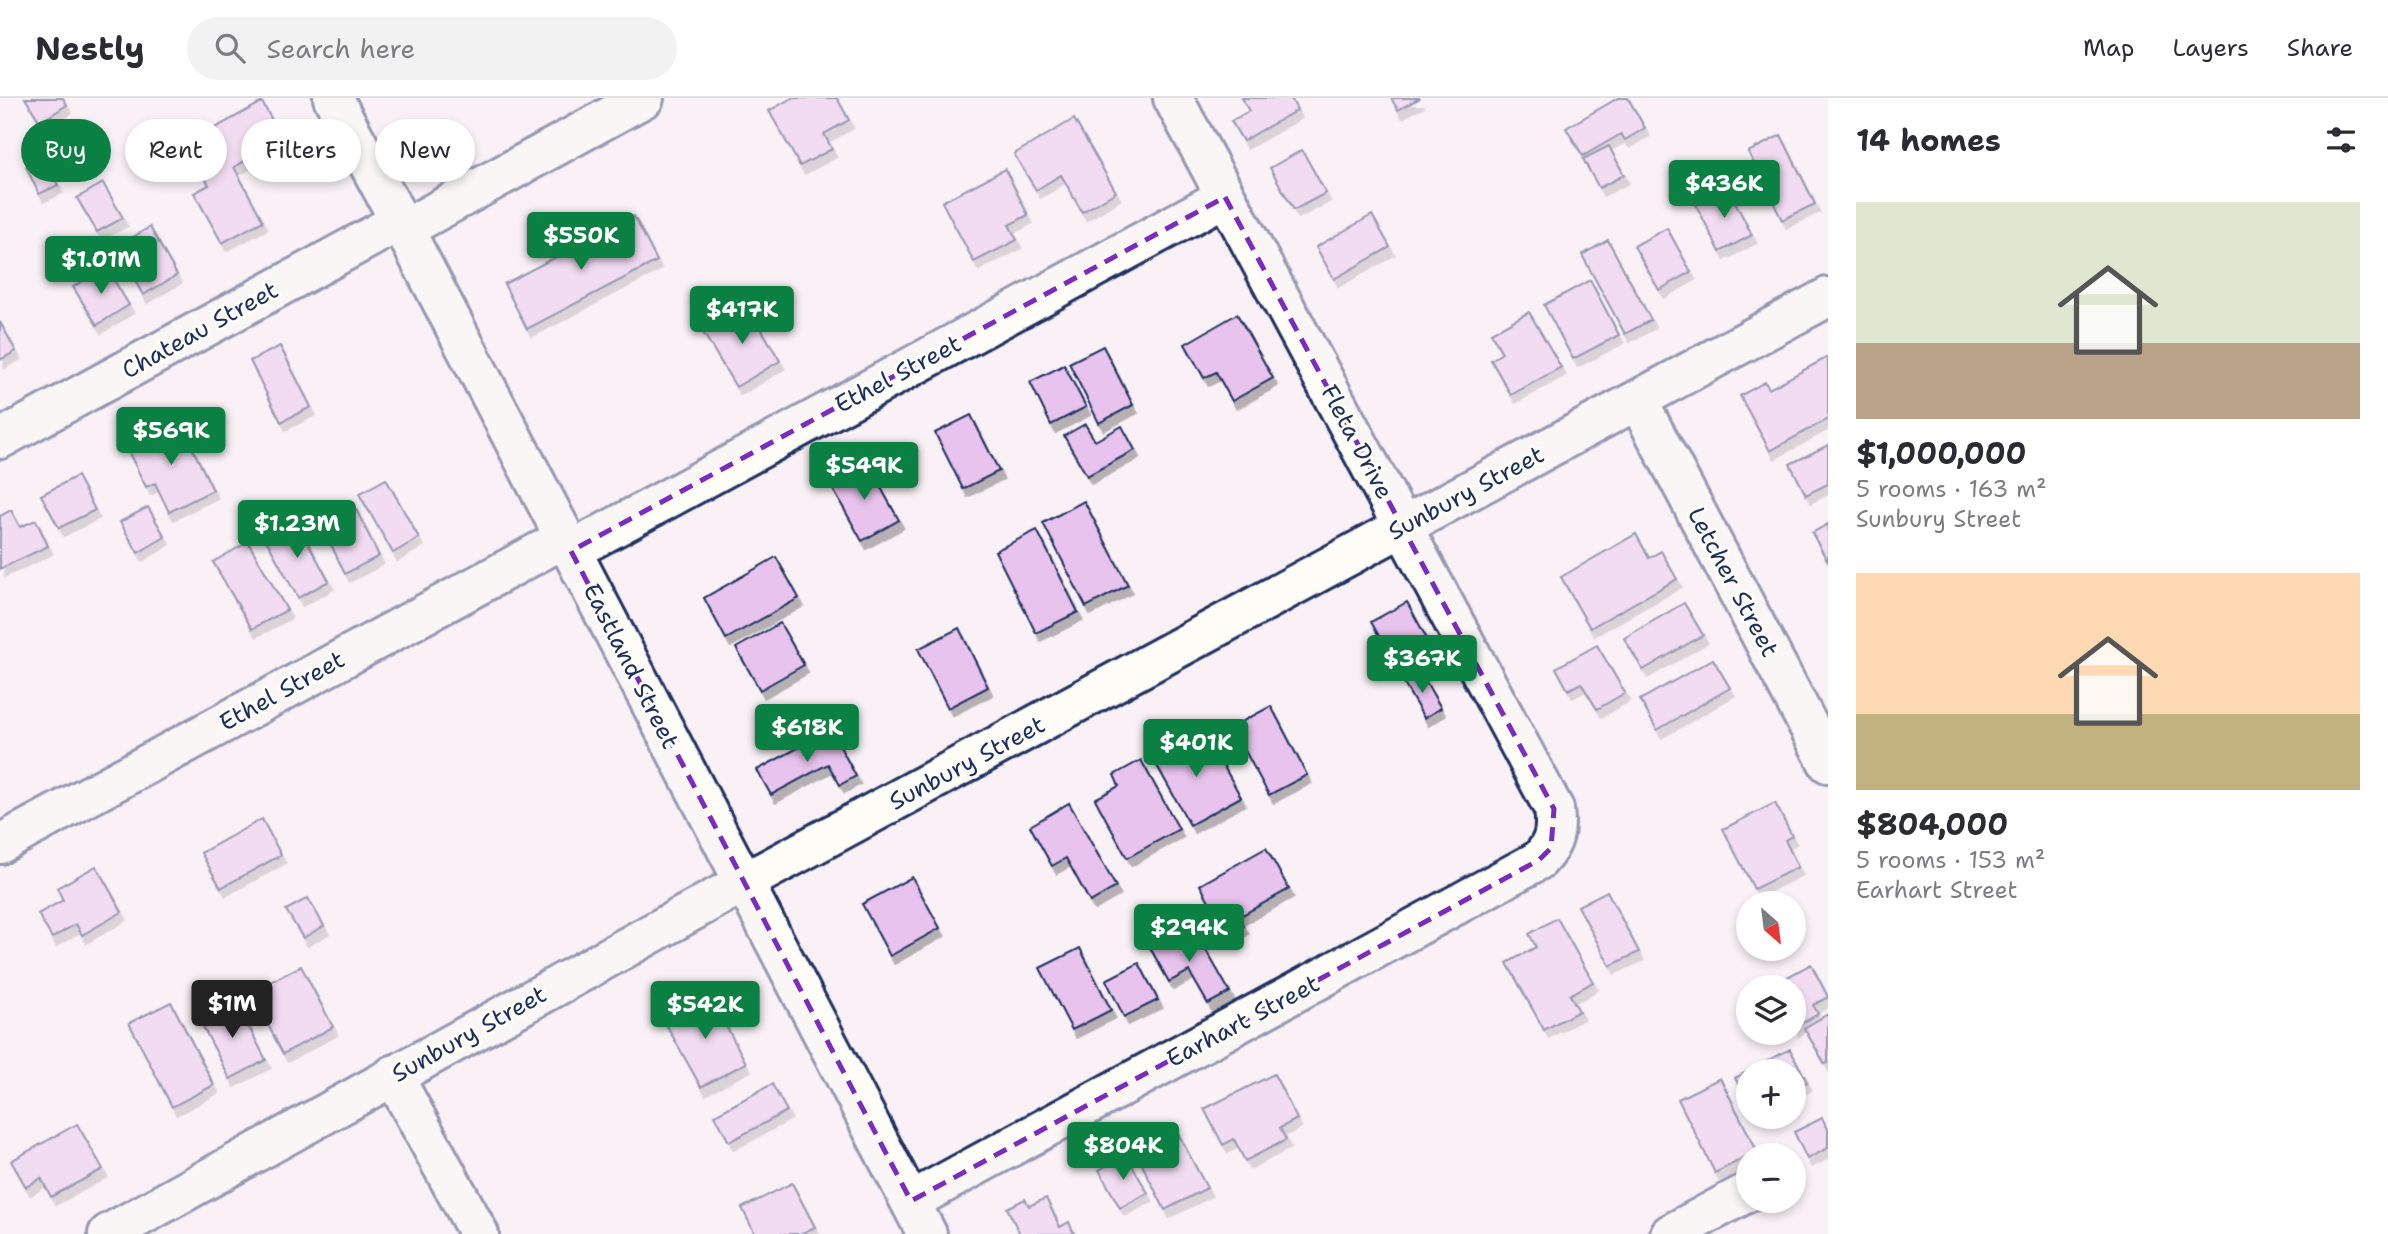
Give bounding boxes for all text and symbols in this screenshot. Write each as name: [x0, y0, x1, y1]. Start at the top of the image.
search box: [187, 17, 677, 80]
text: Nestly: [35, 26, 145, 71]
icon: search: [211, 29, 249, 67]
text: Search here: [267, 31, 415, 66]
text: Map: [2083, 32, 2134, 64]
text: Layers: [2172, 32, 2249, 64]
text: Share: [2287, 32, 2353, 64]
chip: Buy: [21, 119, 111, 182]
chip: Rent: [125, 119, 227, 182]
chip: Filters: [241, 119, 361, 182]
chip: New: [375, 119, 475, 182]
text: 14 homes: [1856, 120, 2001, 161]
icon: filters: [2322, 121, 2360, 159]
pin: $436K: [1675, 160, 1773, 220]
text: $436K: [1685, 168, 1763, 198]
pin: $550K: [532, 212, 630, 272]
text: $550K: [543, 220, 619, 250]
pin: $1.01M: [44, 236, 158, 296]
text: $1.01M: [61, 244, 141, 274]
icon: home: [2045, 247, 2171, 373]
street label: Chateau Street: [116, 274, 284, 386]
pin: $417K: [693, 286, 791, 346]
text: $417K: [706, 294, 778, 324]
street label: Ethel Street: [829, 327, 967, 421]
street label: Fleta Drive: [1313, 379, 1401, 505]
pin: $569K: [122, 408, 220, 467]
text: $569K: [132, 415, 210, 445]
text: $1,000,000: [1856, 433, 2027, 474]
street label: Sunbury Street: [1382, 438, 1550, 548]
pin: $549K: [815, 442, 913, 502]
text: $549K: [825, 450, 903, 480]
text: 5 rooms · 163 m²: [1856, 474, 2047, 504]
pin: $1.23M: [240, 500, 354, 560]
street label: Letcher Street: [1680, 502, 1786, 662]
text: Sunbury Street: [1856, 504, 2021, 534]
text: $1.23M: [254, 508, 340, 538]
street label: Eastland Street: [576, 578, 686, 754]
icon: home: [2045, 618, 2171, 744]
pin: $367K: [1373, 636, 1471, 695]
street label: Ethel Street: [214, 643, 350, 739]
text: $367K: [1383, 643, 1461, 673]
pin: $618K: [758, 704, 856, 764]
street label: Sunbury Street: [883, 708, 1051, 818]
text: $618K: [771, 712, 843, 742]
pin: $401K: [1147, 720, 1245, 779]
text: $401K: [1159, 727, 1233, 757]
text: $804,000: [1856, 804, 2008, 845]
text: 5 rooms · 153 m²: [1856, 845, 2045, 875]
text: Earhart Street: [1856, 875, 2018, 905]
north arrow: [1736, 891, 1806, 961]
map controls: [1736, 891, 1806, 1213]
pin: $294K: [1140, 904, 1238, 964]
text: $294K: [1150, 912, 1228, 942]
street label: Earhart Street: [1161, 967, 1325, 1075]
button: layers: [1736, 975, 1806, 1045]
street label: Sunbury Street: [386, 978, 552, 1090]
pin: $1M: [198, 981, 266, 1040]
pin: $542K: [656, 982, 754, 1041]
text: $1M: [207, 988, 257, 1018]
text: $542K: [667, 989, 743, 1019]
button: +: [1736, 1059, 1806, 1129]
pin: $804K: [1074, 1122, 1172, 1182]
text: $804K: [1083, 1130, 1163, 1160]
button: −: [1736, 1143, 1806, 1213]

